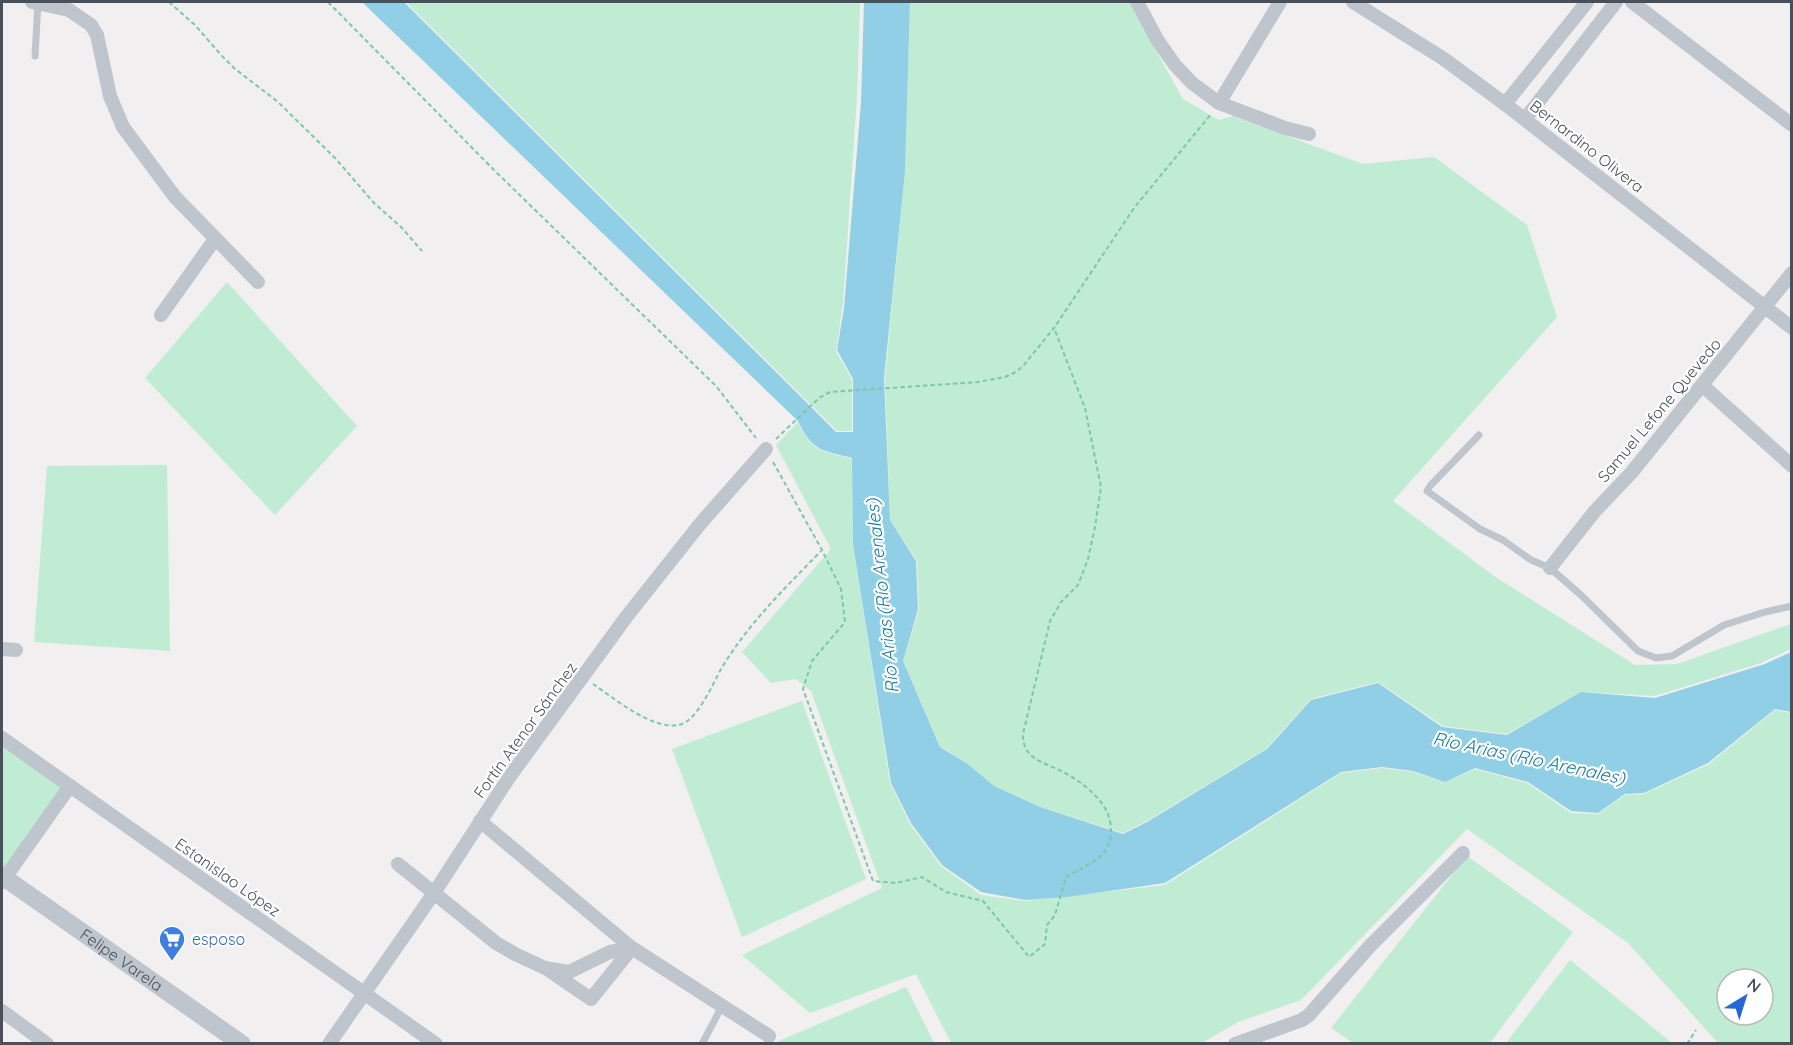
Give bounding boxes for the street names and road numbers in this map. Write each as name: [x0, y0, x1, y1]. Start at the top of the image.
street label: Bernardino Olivera: [1526, 95, 1648, 197]
street label: Samuel Lefone Quevedo: [1593, 334, 1725, 486]
street label: Fortín Atenor Sánchez: [469, 658, 581, 802]
street label: Estanislao López: [172, 833, 284, 921]
street label: Felipe Varela: [76, 924, 167, 996]

